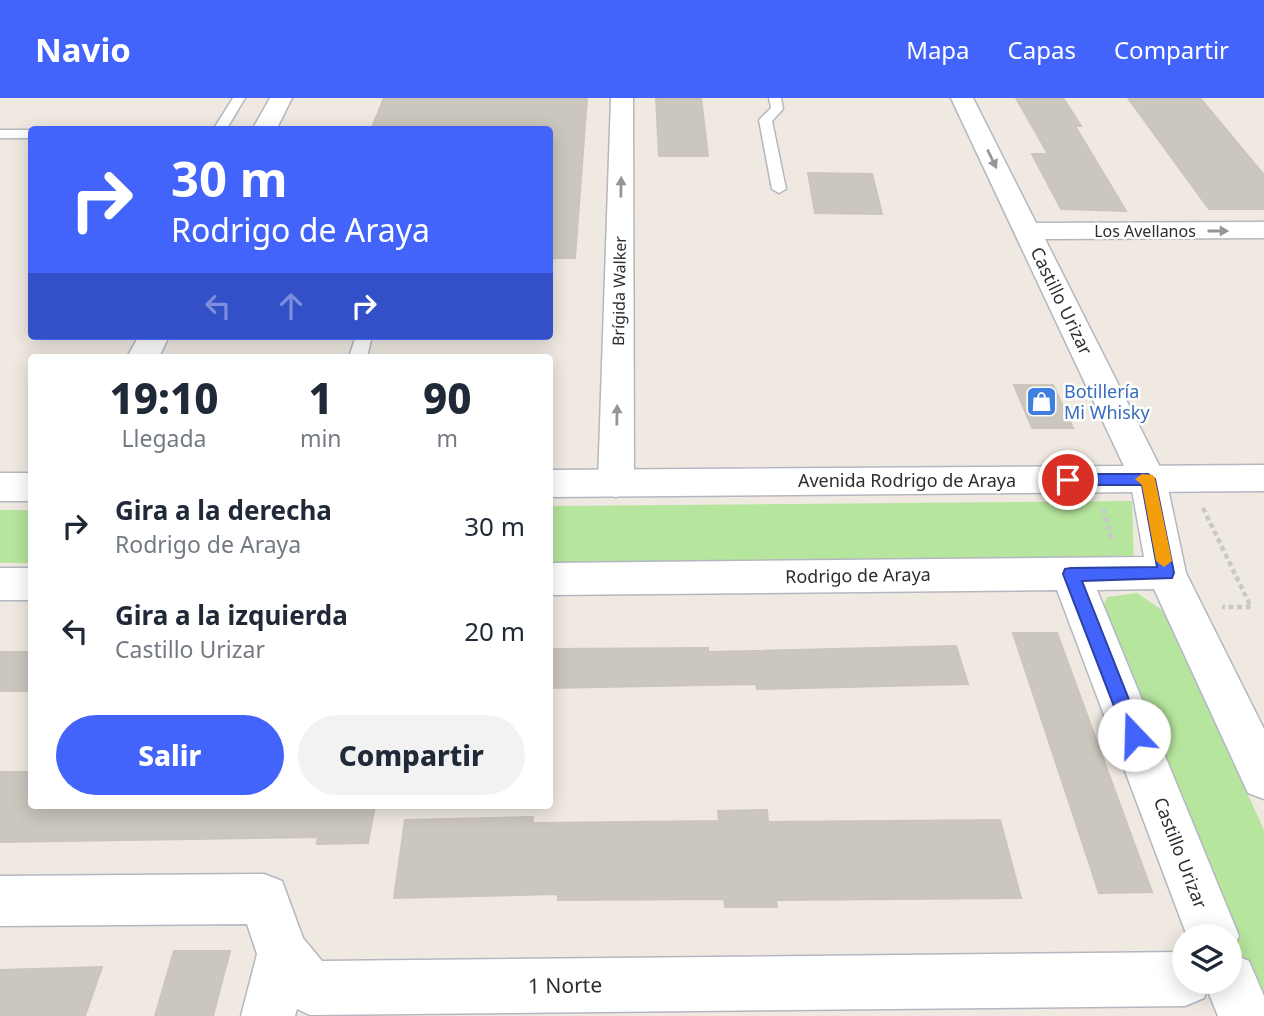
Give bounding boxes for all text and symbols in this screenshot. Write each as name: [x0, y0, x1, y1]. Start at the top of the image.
text: Navio: [35, 27, 131, 72]
text: Mapa: [906, 33, 970, 66]
text: Capas: [1008, 33, 1076, 66]
text: Compartir: [1114, 33, 1229, 66]
text: 30 m: [171, 145, 288, 211]
one-way arrow: [986, 149, 997, 169]
icon: right: [56, 154, 147, 245]
one-way arrow: [615, 176, 627, 198]
text: Rodrigo de Araya: [171, 208, 430, 251]
street label: Los Avellanos: [1094, 220, 1196, 242]
one-way arrow: [1207, 225, 1229, 237]
street label: Brígida Walker: [607, 235, 631, 346]
street label: Castillo Urizar: [1025, 243, 1099, 359]
icon: left: [199, 287, 237, 325]
icon: ahead: [272, 287, 310, 325]
icon: right: [345, 287, 383, 325]
text: 19:10: [109, 369, 219, 426]
text: 1: [309, 369, 333, 426]
text: 90: [423, 369, 472, 426]
place label: Botillería Mi Whisky: [1064, 379, 1150, 424]
shop icon: Botillería Mi Whisky: [1024, 385, 1058, 419]
one-way arrow: [611, 404, 623, 426]
text: Llegada: [121, 422, 206, 454]
text: min: [300, 422, 342, 454]
text: m: [437, 422, 458, 454]
pin: [1038, 450, 1098, 510]
icon: arrive: [1049, 461, 1087, 499]
street label: Avenida Rodrigo de Araya: [798, 468, 1016, 492]
text: Gira a la derecha: [115, 492, 332, 528]
icon: right: [56, 507, 94, 545]
text: 30 m: [464, 508, 525, 544]
text: Rodrigo de Araya: [115, 528, 301, 560]
street label: Rodrigo de Araya: [785, 562, 931, 588]
text: Gira a la izquierda: [115, 597, 348, 633]
icon: left: [56, 612, 94, 650]
text: 20 m: [464, 613, 525, 649]
text: Castillo Urizar: [115, 633, 265, 665]
position arrow: [1097, 698, 1171, 772]
button: Salir: [56, 715, 284, 795]
button: Compartir: [298, 715, 525, 795]
street label: Castillo Urizar: [1149, 794, 1213, 912]
map controls: [1172, 924, 1242, 994]
button: layers: [1172, 924, 1242, 994]
street label: 1 Norte: [528, 970, 602, 1000]

